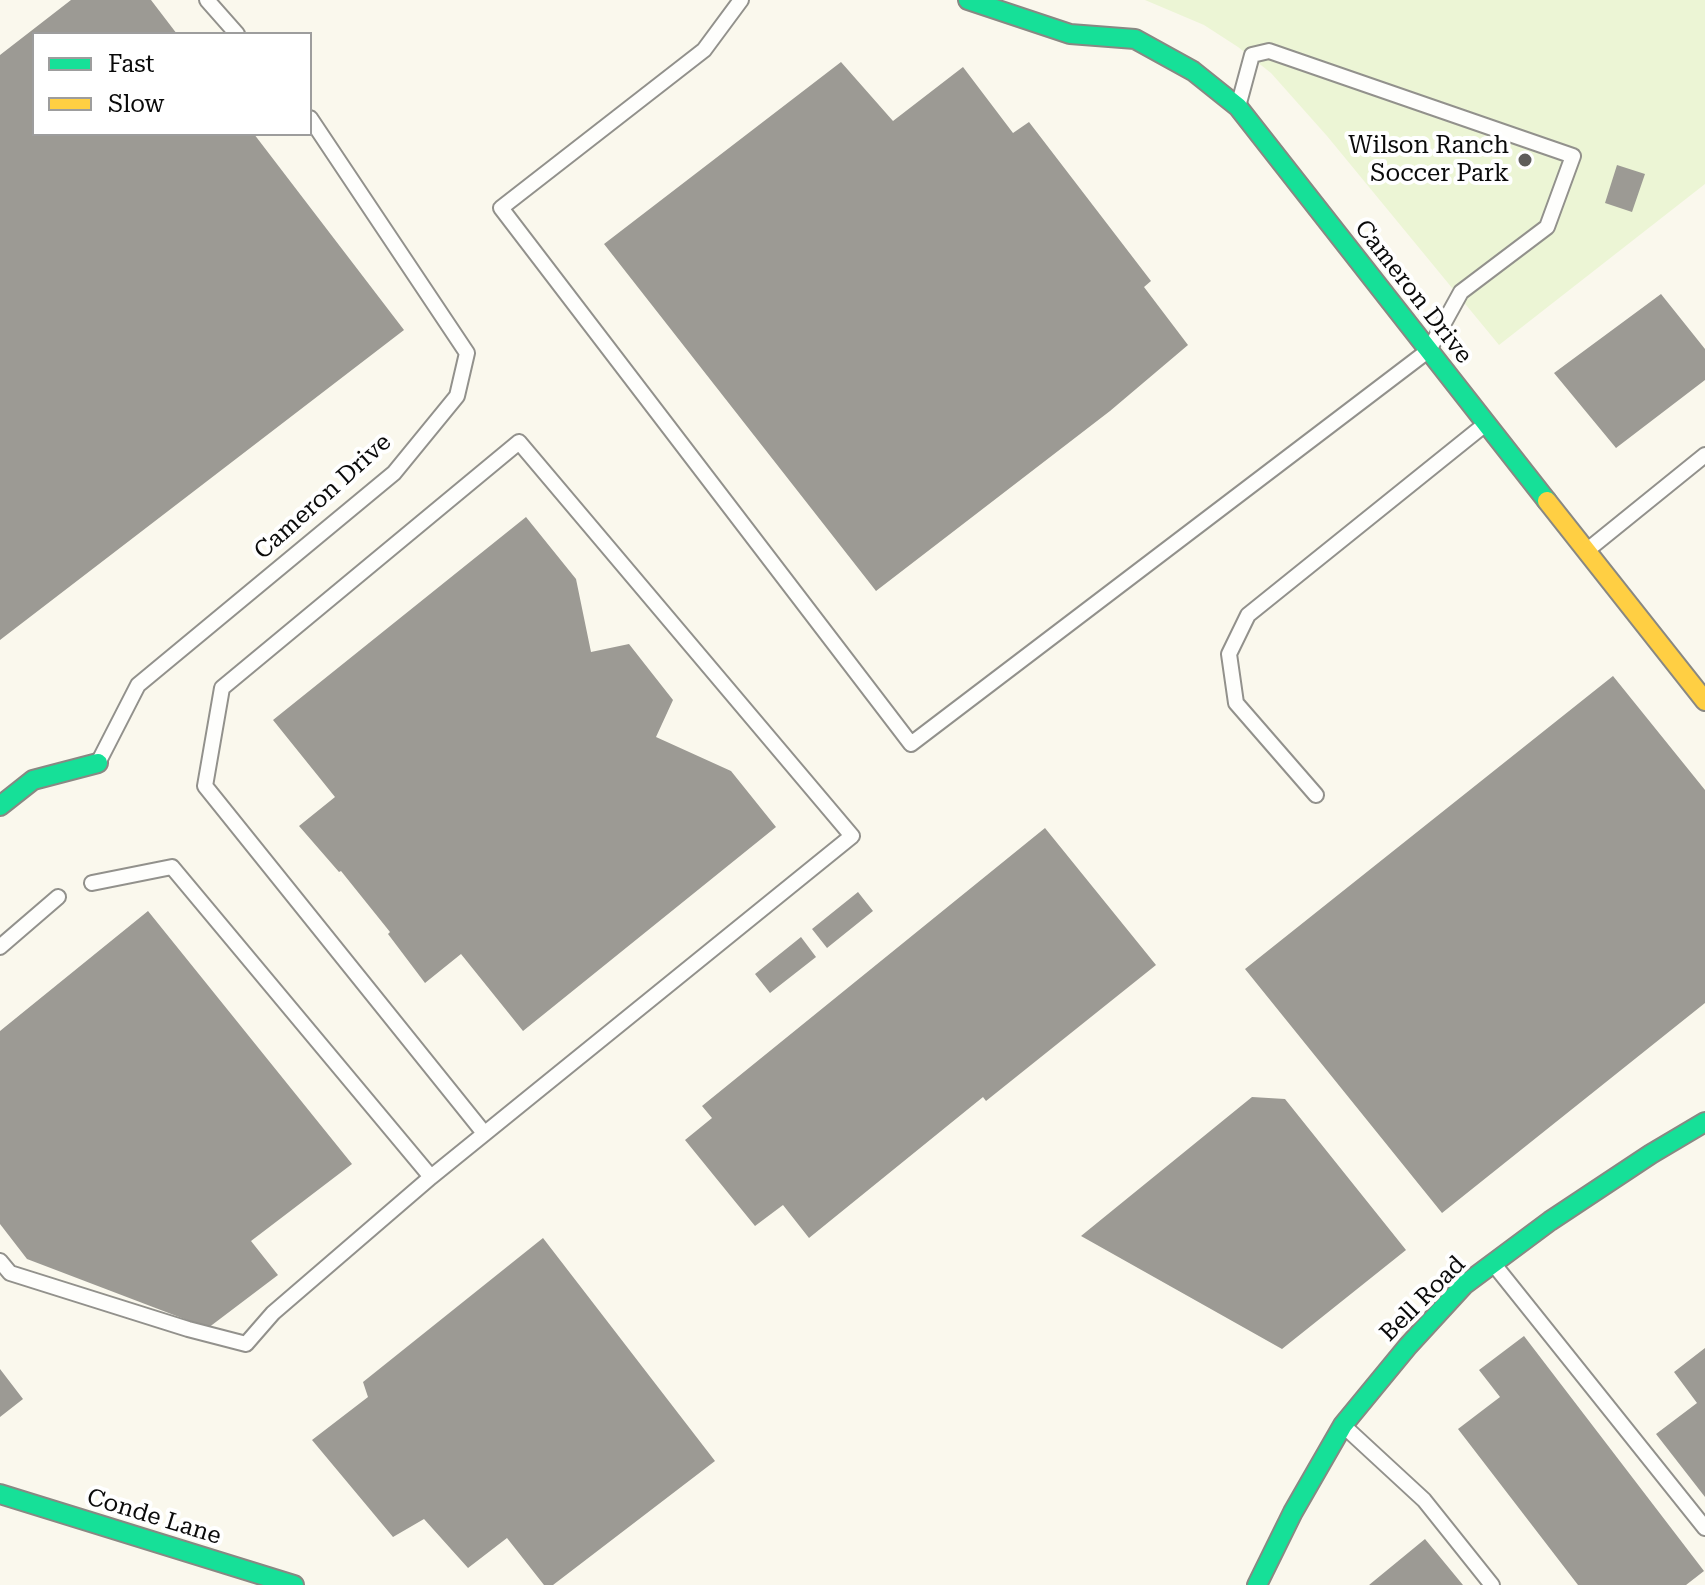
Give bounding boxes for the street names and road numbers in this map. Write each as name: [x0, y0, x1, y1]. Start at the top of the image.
street label: Cameron Drive: [1348, 215, 1478, 369]
street label: Cameron Drive: [249, 428, 397, 566]
street label: Bell Road: [1374, 1250, 1472, 1348]
street label: Conde Lane: [83, 1483, 225, 1551]

